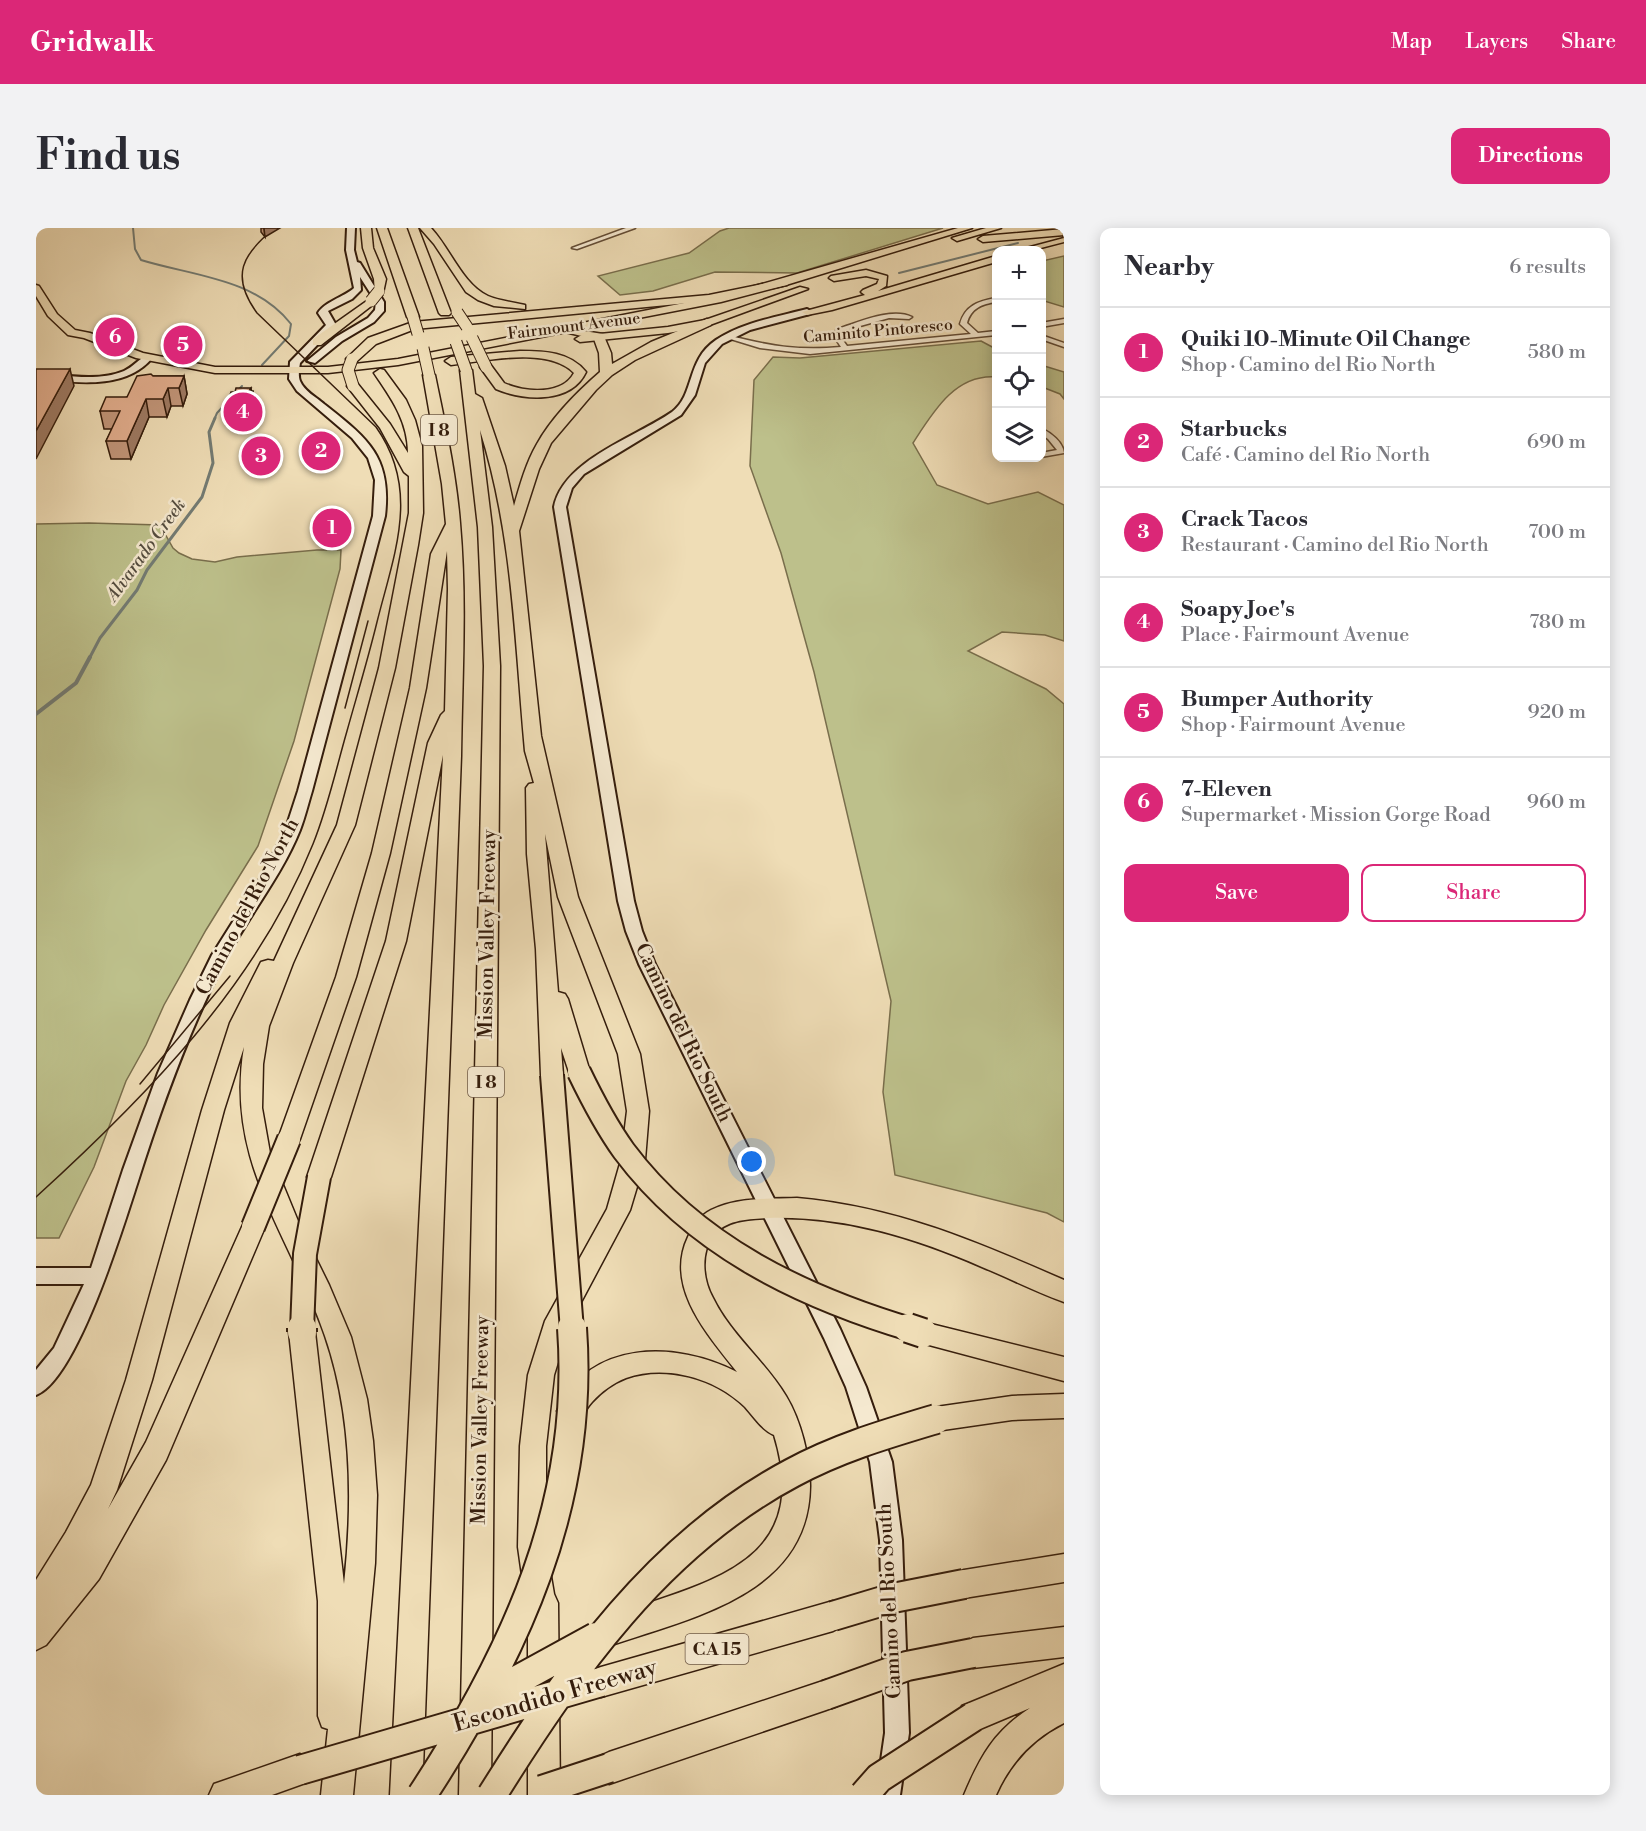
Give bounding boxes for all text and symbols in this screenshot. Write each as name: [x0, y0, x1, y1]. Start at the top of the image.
text: Gridwalk: [30, 25, 154, 60]
text: Map: [1391, 29, 1432, 55]
text: Layers: [1465, 29, 1528, 55]
text: Share: [1561, 29, 1616, 55]
button: Directions: [1451, 128, 1610, 184]
text: Find us: [36, 130, 180, 183]
map controls: [992, 246, 1046, 462]
button: +: [992, 246, 1046, 300]
text: Nearby: [1124, 251, 1214, 283]
text: 6 results: [1509, 255, 1586, 280]
button: −: [992, 300, 1046, 354]
street label: Fairmount Avenue: [507, 308, 641, 344]
pin: 6: [96, 314, 134, 360]
street label: Caminito Pintoresco: [802, 315, 954, 347]
pin: 5: [164, 322, 202, 368]
text: Quiki 10-Minute Oil Change: [1181, 326, 1471, 353]
text: 1: [1139, 340, 1148, 365]
text: 580 m: [1528, 340, 1586, 365]
text: Shop · Camino del Rio North: [1181, 353, 1436, 378]
button: locate: [992, 354, 1046, 408]
pin: 4: [224, 390, 262, 435]
button: layers: [992, 408, 1046, 462]
road number: I 8: [421, 415, 457, 445]
text: Starbucks: [1181, 416, 1287, 443]
pin: 2: [302, 428, 340, 474]
text: 2: [1137, 430, 1150, 455]
text: 690 m: [1527, 430, 1586, 455]
pin: 3: [242, 434, 280, 478]
text: Café · Camino del Rio North: [1181, 443, 1430, 468]
water label: Alvarado Creek: [100, 494, 191, 607]
pin: 1: [312, 506, 352, 550]
text: Crack Tacos: [1181, 506, 1308, 533]
text: 3: [1137, 520, 1150, 545]
text: 700 m: [1528, 520, 1586, 545]
text: Restaurant · Camino del Rio North: [1181, 533, 1489, 558]
text: Soapy Joe's: [1181, 596, 1295, 623]
text: 4: [1137, 610, 1150, 635]
text: 780 m: [1529, 610, 1586, 635]
text: Place · Fairmount Avenue: [1181, 623, 1409, 648]
text: Bumper Authority: [1181, 686, 1373, 713]
text: 5: [1137, 700, 1150, 725]
text: 920 m: [1528, 700, 1586, 725]
text: Shop · Fairmount Avenue: [1181, 713, 1406, 738]
text: 7-Eleven: [1181, 776, 1272, 803]
text: 6: [1137, 790, 1150, 815]
text: 960 m: [1527, 790, 1586, 815]
text: Supermarket · Mission Gorge Road: [1181, 803, 1491, 828]
street label: Camino del Rio North: [191, 814, 305, 1000]
street label: Mission Valley Freeway: [474, 829, 502, 1039]
button: Save: [1124, 864, 1349, 922]
button: Share: [1361, 864, 1586, 922]
street label: Camino del Rio South: [629, 939, 737, 1127]
road number: I 8: [468, 1067, 504, 1097]
your location: [737, 1147, 766, 1176]
street label: Mission Valley Freeway: [467, 1315, 495, 1525]
street label: Camino del Rio South: [872, 1502, 908, 1699]
road number: CA 15: [686, 1634, 748, 1664]
street label: Escondido Freeway: [450, 1652, 661, 1739]

